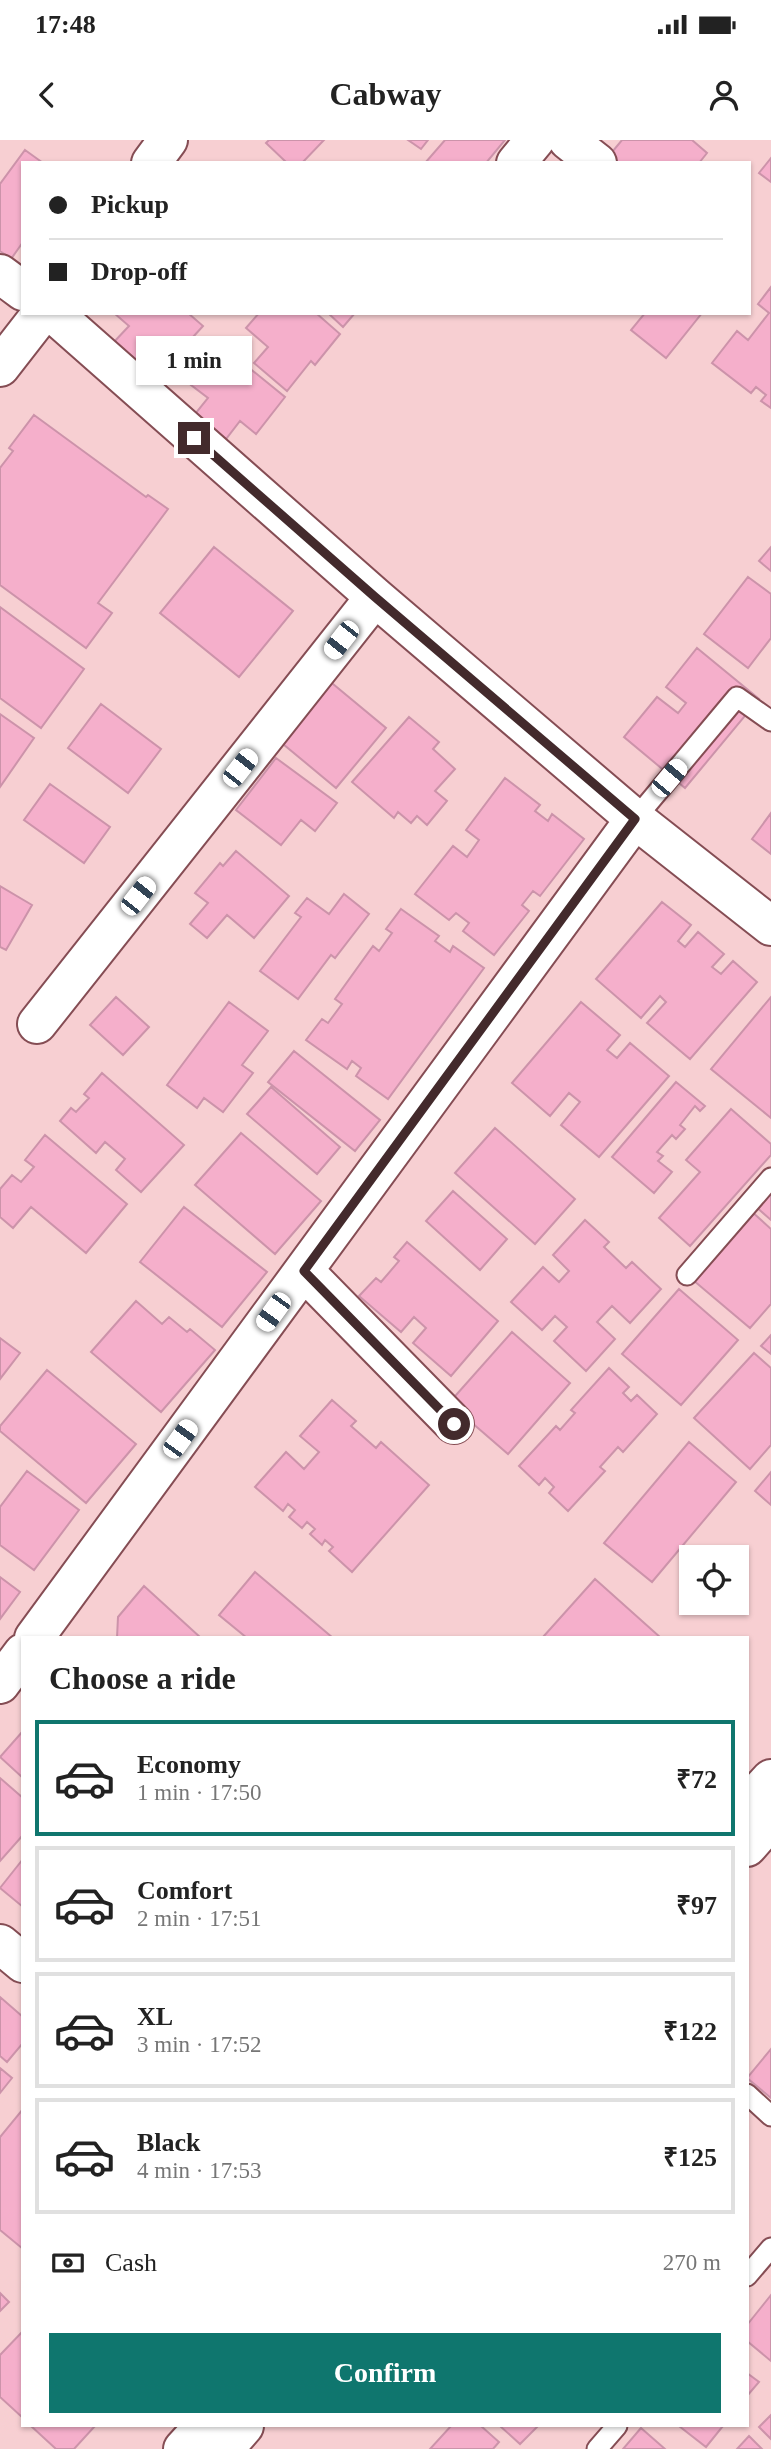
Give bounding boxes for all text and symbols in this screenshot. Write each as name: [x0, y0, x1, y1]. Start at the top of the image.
text: 17:48: [35, 10, 96, 39]
icon: back: [28, 76, 66, 114]
text: Cabway: [329, 76, 442, 112]
icon: person: [705, 76, 743, 114]
text: Pickup: [91, 190, 169, 219]
text: Drop-off: [91, 257, 187, 286]
callout: 1 min: [136, 336, 252, 386]
text: 1 min: [166, 348, 222, 373]
route end: [178, 422, 210, 454]
car: [320, 617, 363, 663]
car: [219, 745, 262, 791]
car: [648, 755, 691, 801]
car: [117, 873, 160, 919]
car: [253, 1289, 294, 1335]
route start: [438, 1408, 470, 1440]
car: [160, 1416, 201, 1462]
map controls: [679, 1545, 749, 1615]
button: locate: [679, 1545, 749, 1615]
text: Choose a ride: [49, 1660, 236, 1696]
icon: car: [53, 1747, 116, 1810]
text: Economy: [137, 1750, 241, 1779]
text: ₹72: [676, 1765, 717, 1794]
text: 1 min · 17:50: [137, 1780, 262, 1805]
icon: car: [53, 1873, 116, 1936]
text: Comfort: [137, 1876, 232, 1905]
text: ₹97: [676, 1891, 717, 1920]
text: 2 min · 17:51: [137, 1906, 262, 1931]
icon: car: [53, 1999, 116, 2062]
text: XL: [137, 2002, 173, 2031]
text: ₹122: [663, 2017, 717, 2046]
text: 3 min · 17:52: [137, 2032, 262, 2057]
icon: car: [53, 2125, 116, 2188]
text: Black: [137, 2128, 201, 2157]
text: ₹125: [663, 2143, 717, 2172]
text: 4 min · 17:53: [137, 2158, 262, 2183]
icon: cash: [49, 2244, 87, 2282]
text: Cash: [105, 2248, 157, 2277]
text: 270 m: [663, 2250, 721, 2275]
button: Confirm: [49, 2333, 721, 2413]

